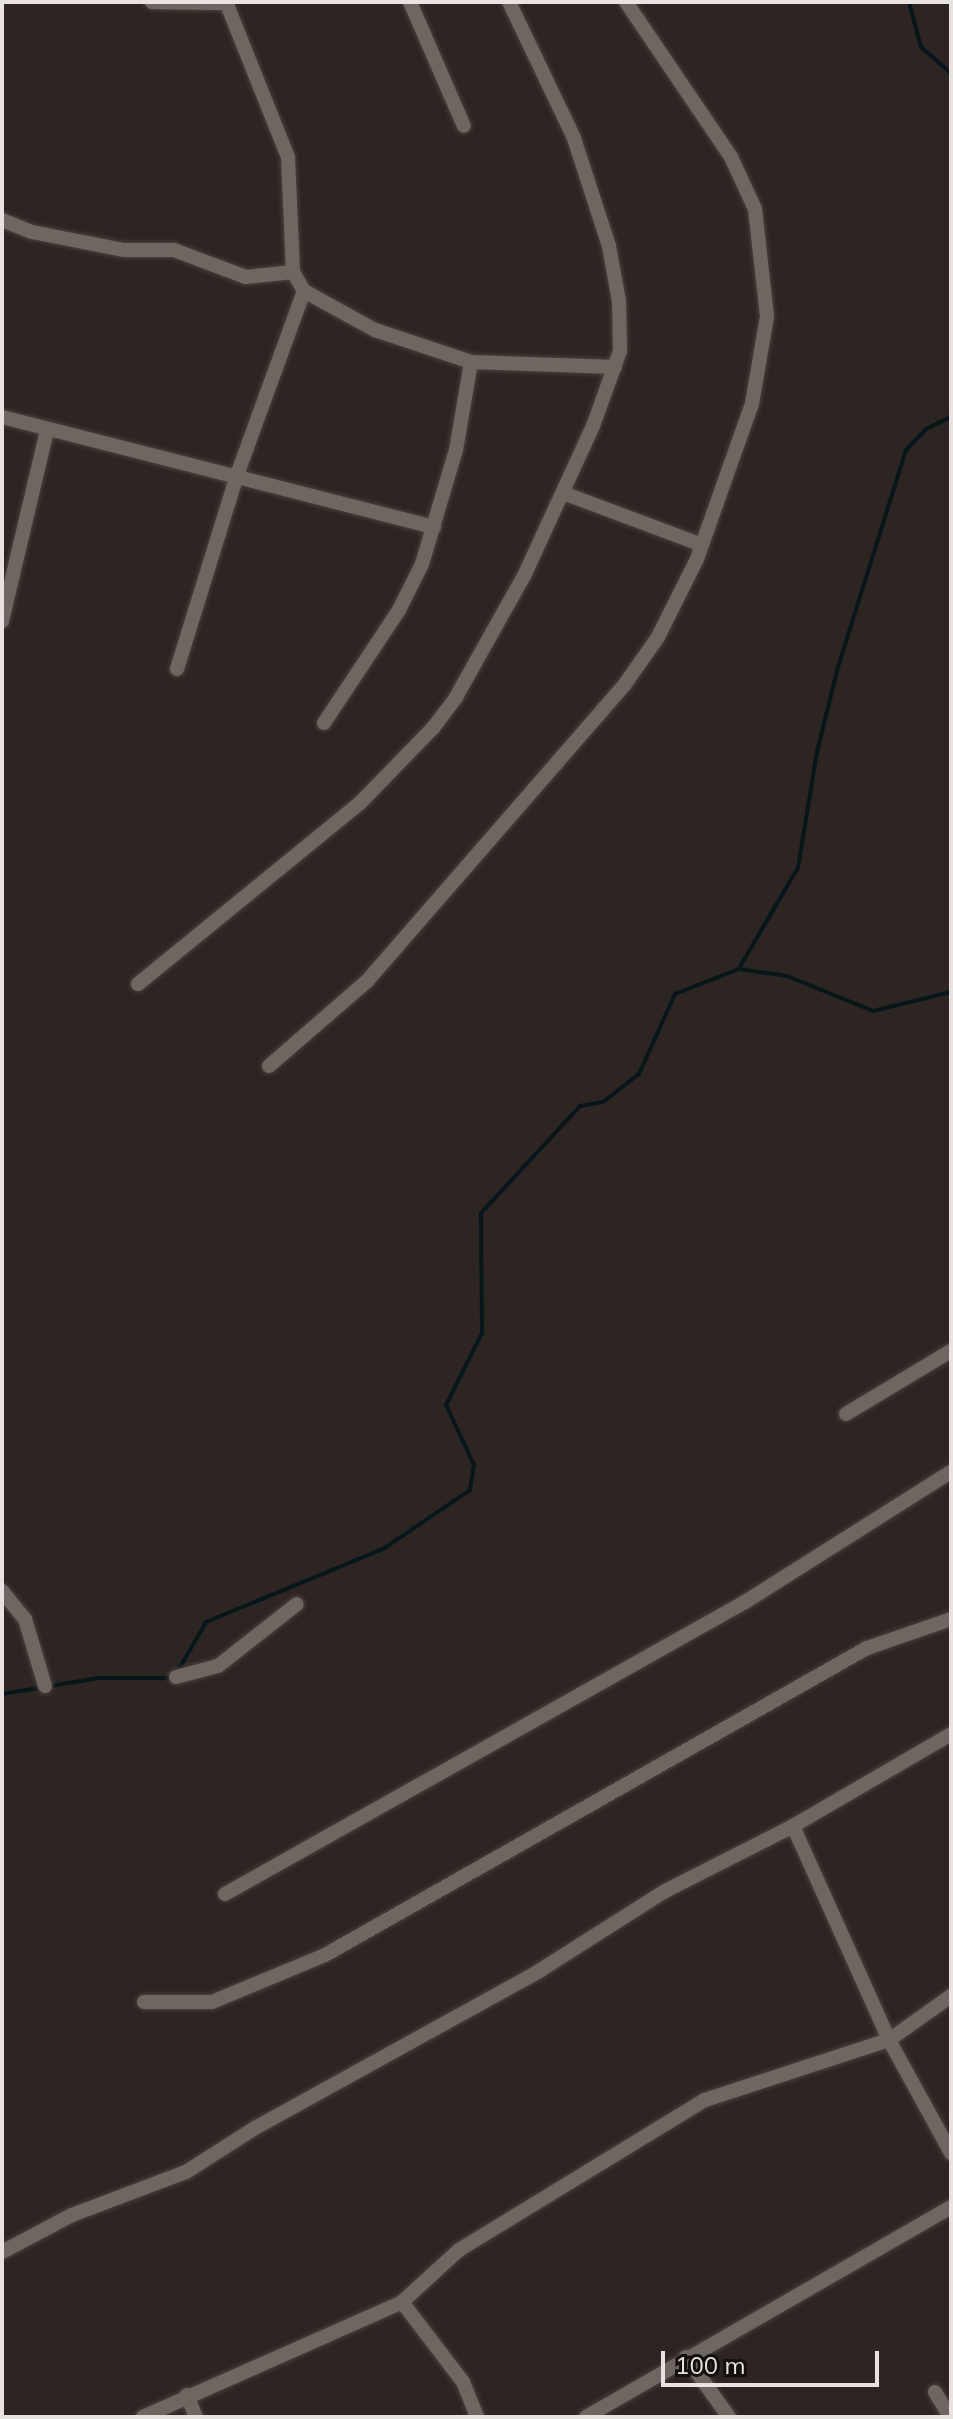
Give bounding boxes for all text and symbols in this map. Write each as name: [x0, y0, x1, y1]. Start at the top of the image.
scale bar: [665, 2335, 883, 2385]
text: 100 m: [675, 2350, 746, 2380]

